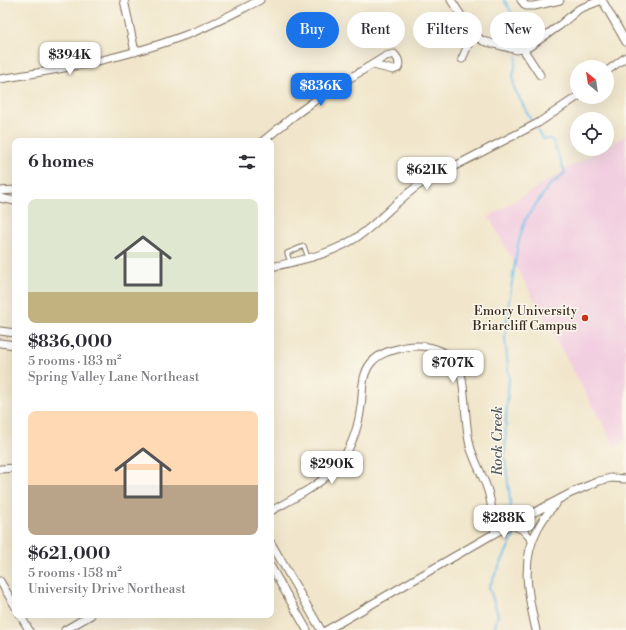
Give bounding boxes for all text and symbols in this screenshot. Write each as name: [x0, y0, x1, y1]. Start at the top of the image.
chip: Buy: [286, 12, 339, 48]
chip: Rent: [347, 12, 405, 48]
chip: Filters: [413, 12, 482, 48]
chip: New: [490, 12, 545, 48]
pin: $394K: [42, 42, 98, 76]
text: $394K: [49, 47, 91, 63]
north arrow: [570, 60, 614, 104]
map controls: [570, 60, 614, 156]
pin: $836K: [293, 73, 349, 107]
text: $836K: [300, 78, 342, 94]
button: locate: [570, 112, 614, 156]
text: 6 homes: [28, 151, 94, 173]
icon: filters: [236, 151, 258, 173]
pin: $621K: [399, 157, 455, 191]
text: $621K: [407, 162, 447, 178]
icon: home: [107, 225, 179, 297]
place label: Emory University Briarcliff Campus: [472, 303, 578, 334]
marker: Emory University Briarcliff Campus: [580, 313, 590, 323]
text: $836,000: [28, 331, 112, 353]
pin: $707K: [425, 350, 481, 384]
text: 5 rooms · 183 m²: [28, 353, 122, 369]
text: $707K: [432, 355, 474, 371]
text: Spring Valley Lane Northeast: [28, 369, 199, 385]
water label: Rock Creek: [489, 406, 507, 477]
icon: home: [107, 437, 179, 509]
pin: $290K: [304, 451, 360, 485]
text: $290K: [310, 456, 354, 472]
pin: $288K: [476, 505, 532, 539]
text: $288K: [483, 510, 525, 526]
text: $621,000: [28, 543, 110, 565]
text: 5 rooms · 158 m²: [28, 565, 122, 581]
text: University Drive Northeast: [28, 581, 186, 597]

